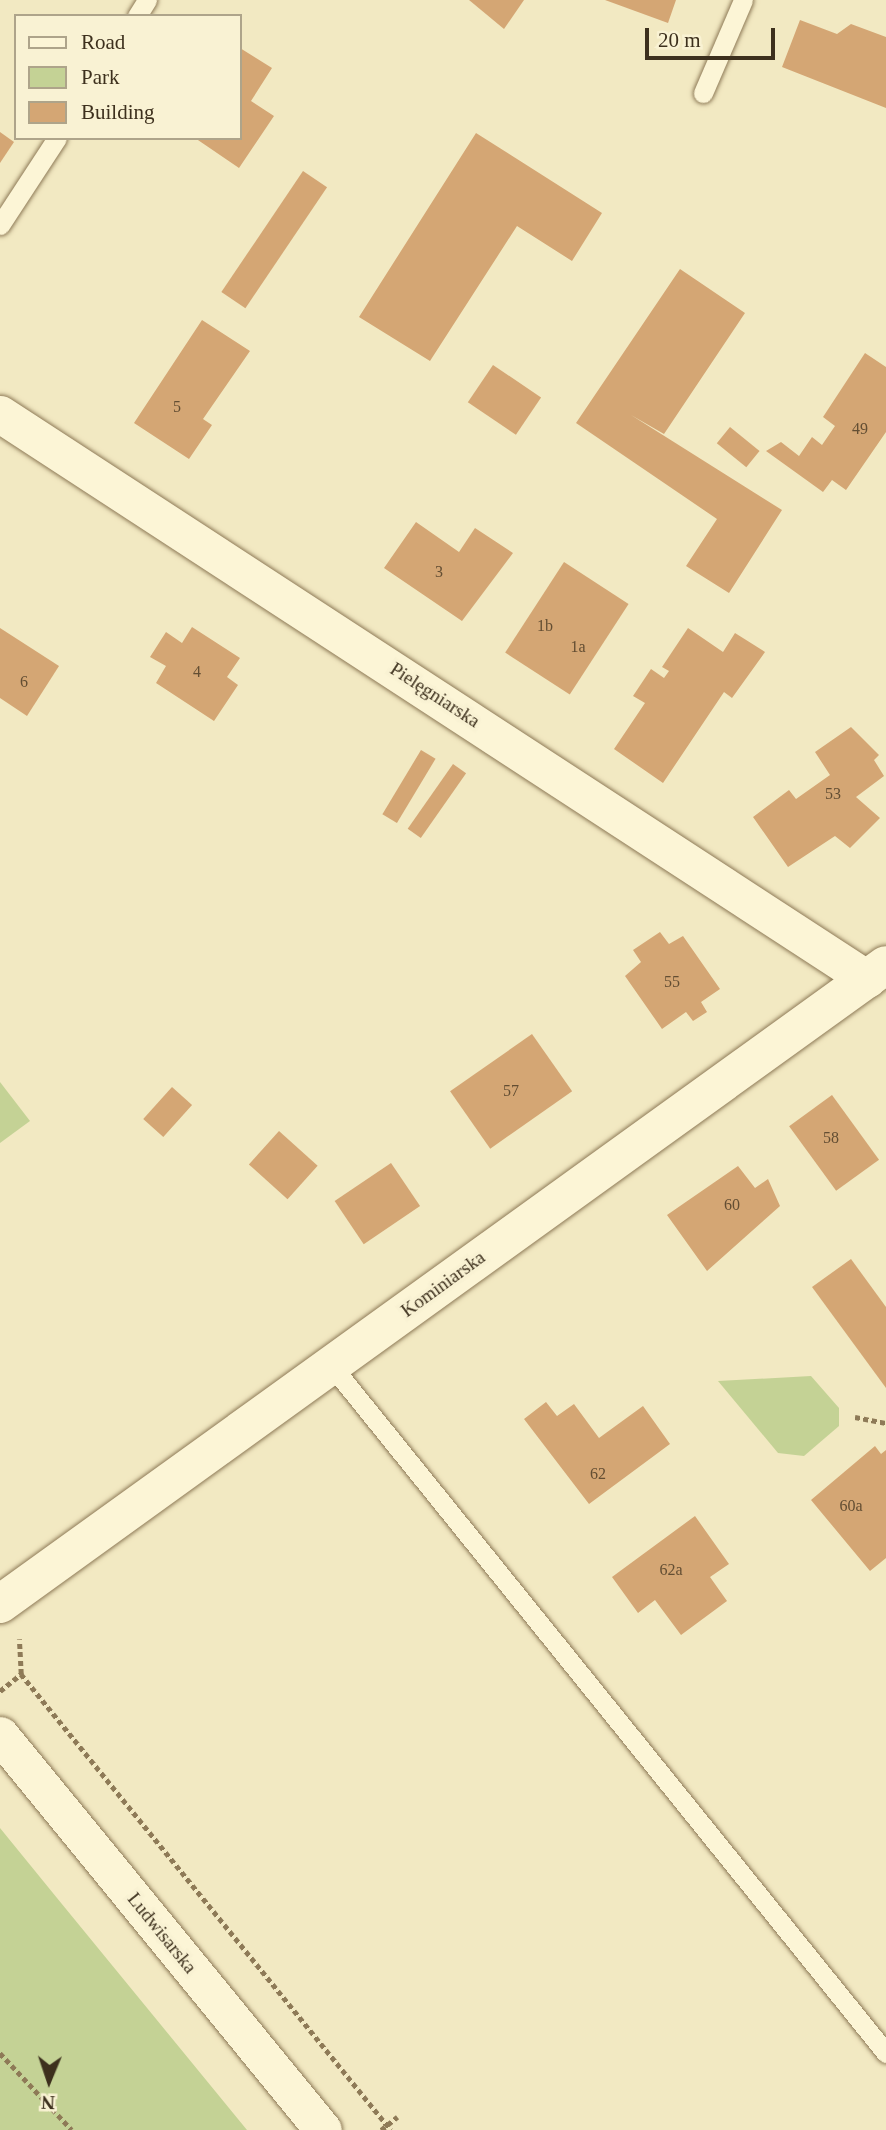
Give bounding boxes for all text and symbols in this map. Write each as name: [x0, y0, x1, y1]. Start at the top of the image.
legend: [14, 14, 242, 140]
scale bar: [648, 14, 778, 58]
text: 20 m: [658, 28, 701, 52]
text: Road: [81, 30, 125, 54]
text: Park: [81, 65, 120, 89]
text: Building: [81, 100, 155, 124]
house number: 5: [173, 397, 181, 417]
house number: 49: [852, 419, 868, 439]
house number: 3: [435, 562, 443, 582]
house number: 1b: [537, 616, 553, 636]
house number: 1a: [570, 637, 586, 657]
street label: Pielęgniarska: [386, 658, 484, 732]
house number: 4: [193, 662, 201, 682]
house number: 6: [20, 672, 28, 692]
house number: 53: [825, 784, 841, 804]
house number: 55: [664, 972, 680, 992]
house number: 57: [503, 1081, 519, 1101]
house number: 58: [823, 1128, 839, 1148]
house number: 60: [724, 1195, 740, 1215]
street label: Kominiarska: [397, 1246, 489, 1322]
house number: 62: [590, 1464, 606, 1484]
house number: 60a: [839, 1496, 863, 1516]
house number: 62a: [659, 1560, 683, 1580]
street label: Ludwisarska: [123, 1888, 201, 1978]
north arrow: [14, 2046, 84, 2116]
text: N: [41, 2092, 55, 2113]

